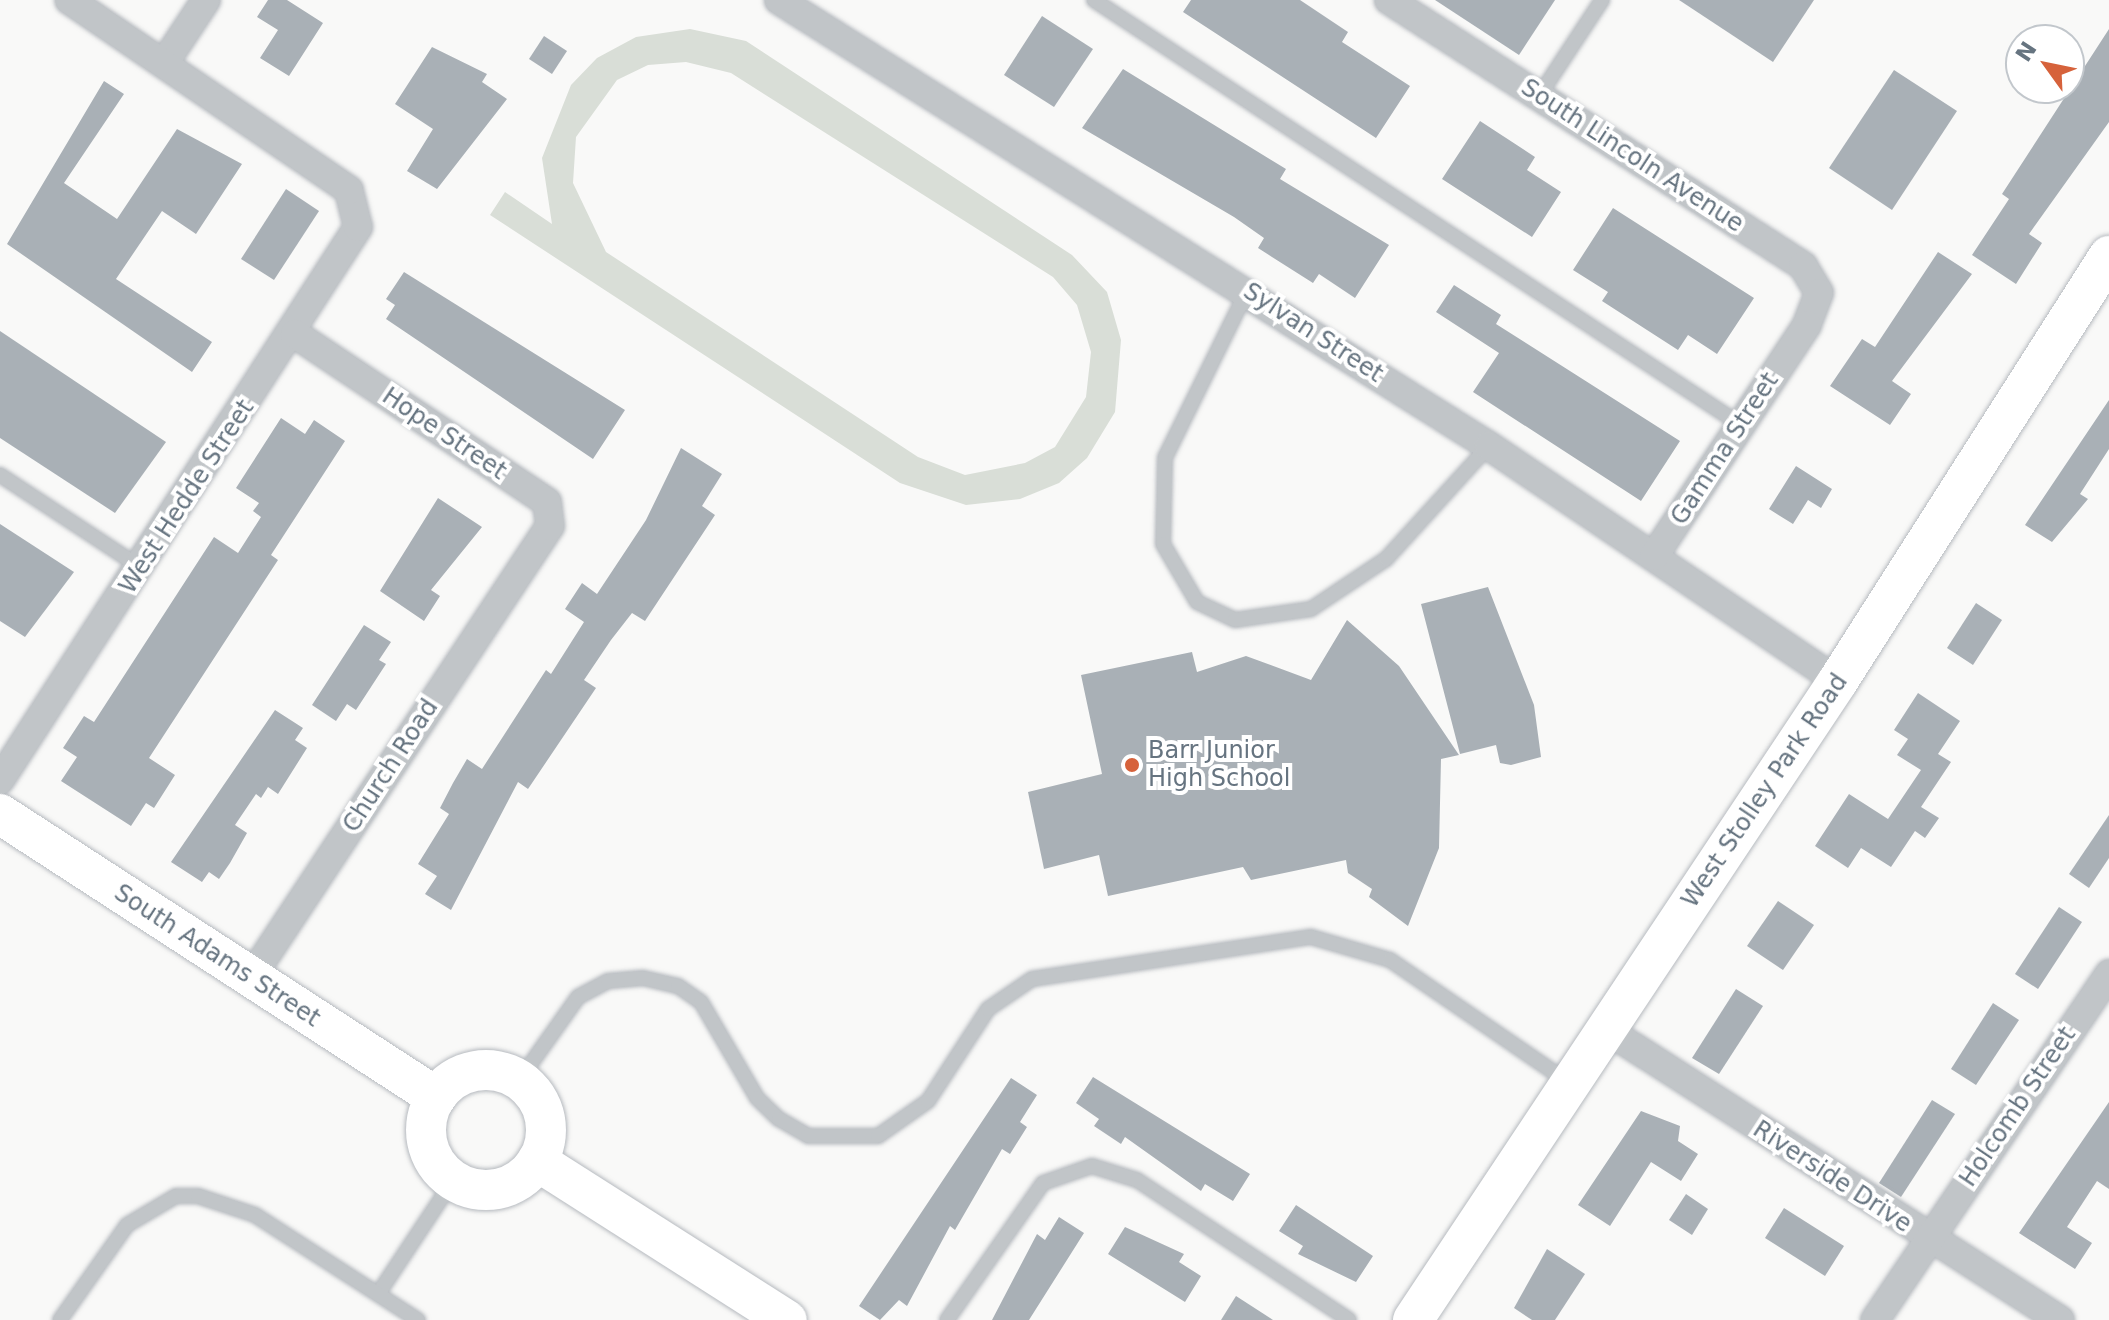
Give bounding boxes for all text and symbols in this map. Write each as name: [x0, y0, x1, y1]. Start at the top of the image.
north arrow: [2005, 24, 2085, 104]
text: N: [2011, 37, 2042, 66]
street label: South Lincoln Avenue: [1515, 73, 1749, 239]
street label: Sylvan Street: [1238, 277, 1388, 389]
street label: Gamma Street: [1665, 368, 1785, 530]
street label: Hope Street: [377, 382, 511, 486]
street label: West Hedde Street: [114, 395, 260, 599]
street label: West Stolley Park Road: [1676, 669, 1854, 913]
street label: Church Road: [337, 694, 445, 838]
place label: Barr Junior High School: [1148, 737, 1290, 793]
marker: Barr Junior High School: [1123, 756, 1141, 774]
street label: South Adams Street: [109, 879, 325, 1033]
street label: Holcomb Street: [1954, 1022, 2082, 1192]
street label: Riverside Drive: [1747, 1115, 1917, 1239]

